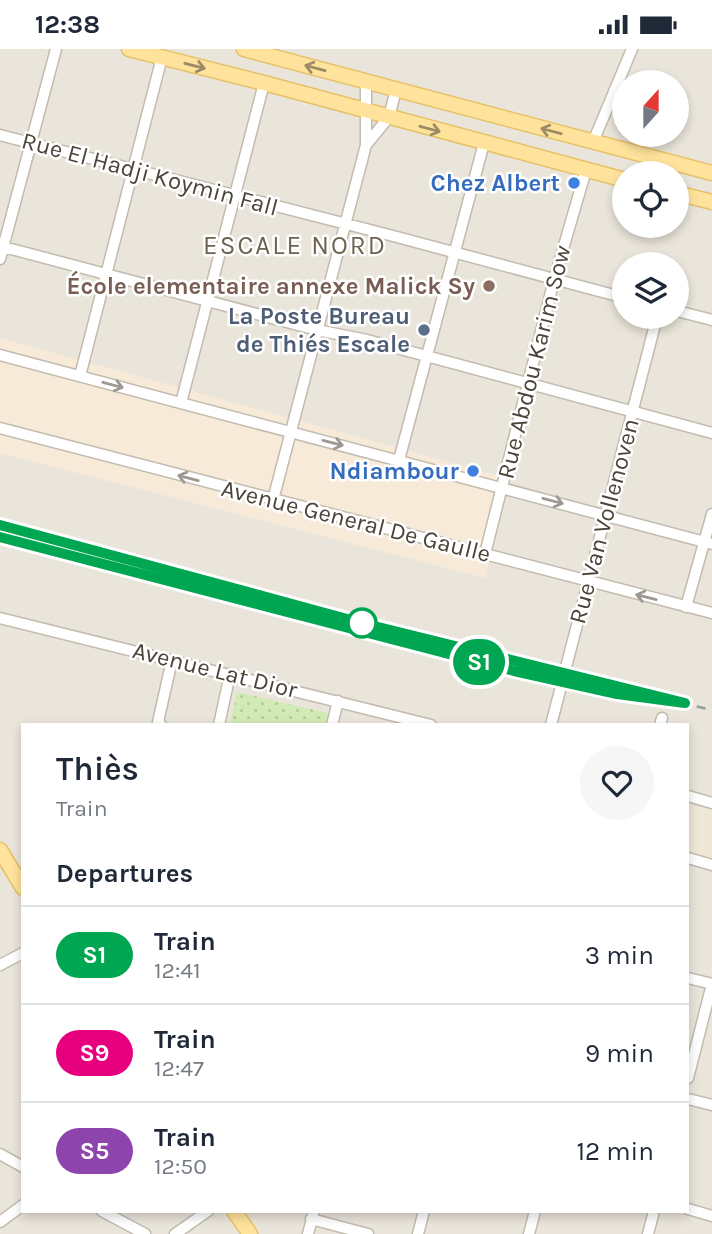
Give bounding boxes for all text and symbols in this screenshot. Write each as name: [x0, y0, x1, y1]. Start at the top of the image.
text: 12:38: [35, 9, 100, 40]
one-way arrow: [183, 60, 206, 73]
one-way arrow: [304, 61, 327, 74]
north arrow: [612, 70, 690, 147]
map controls: [612, 70, 689, 329]
one-way arrow: [419, 123, 441, 136]
one-way arrow: [540, 124, 563, 137]
street label: Rue El Hadji Koymin Fall: [19, 126, 281, 222]
button: locate: [612, 161, 689, 238]
place label: Chez Albert: [431, 169, 560, 197]
marker: Chez Albert: [566, 175, 582, 191]
district label: ESCALE NORD: [203, 230, 387, 261]
street label: Rue Abdou Karim Sow: [491, 242, 577, 482]
button: layers: [612, 252, 689, 329]
place label: École elementaire annexe Malick Sy: [66, 270, 475, 300]
marker: École elementaire annexe Malick Sy: [481, 278, 497, 294]
place label: La Poste Bureau de Thiés Escale: [228, 302, 410, 358]
marker: La Poste Bureau de Thiés Escale: [416, 322, 432, 338]
one-way arrow: [101, 379, 124, 392]
street label: Rue Van Vollenoven: [563, 415, 645, 627]
one-way arrow: [322, 437, 344, 450]
place label: Ndiambour: [330, 457, 460, 485]
marker: Ndiambour: [465, 463, 481, 479]
one-way arrow: [178, 471, 200, 484]
street label: Avenue General De Gaulle: [219, 474, 493, 568]
one-way arrow: [542, 496, 564, 509]
one-way arrow: [635, 590, 658, 603]
unlabelled marker: [347, 608, 377, 638]
street label: Avenue Lat Dior: [130, 636, 301, 704]
line badge: S1: [448, 639, 510, 685]
text: S1: [467, 648, 491, 676]
button: heart: [580, 746, 654, 820]
text: Thiès: [56, 750, 139, 788]
text: Train: [56, 795, 108, 822]
text: Departures: [56, 858, 193, 889]
text: Train: [154, 926, 216, 957]
text: 3 min: [585, 940, 654, 971]
text: S1: [83, 941, 106, 969]
text: 12:41: [154, 957, 201, 984]
text: Train: [154, 1024, 216, 1055]
text: 9 min: [585, 1038, 654, 1069]
text: S9: [80, 1039, 109, 1067]
text: 12:47: [154, 1055, 204, 1082]
text: Train: [154, 1122, 216, 1153]
text: 12 min: [576, 1136, 654, 1167]
text: S5: [80, 1137, 109, 1165]
text: 12:50: [154, 1153, 207, 1180]

